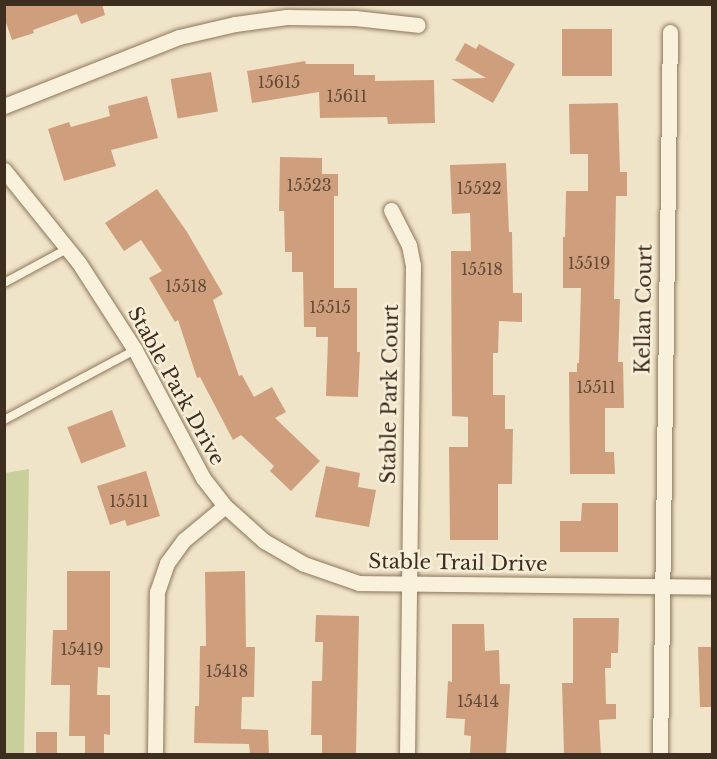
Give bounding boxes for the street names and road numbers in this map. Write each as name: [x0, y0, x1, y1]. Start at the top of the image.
street label: Kellan Court: [631, 244, 657, 374]
street label: Stable Park Drive: [122, 303, 230, 469]
street label: Stable Park Court: [376, 304, 404, 484]
street label: Stable Trail Drive: [368, 549, 548, 577]

